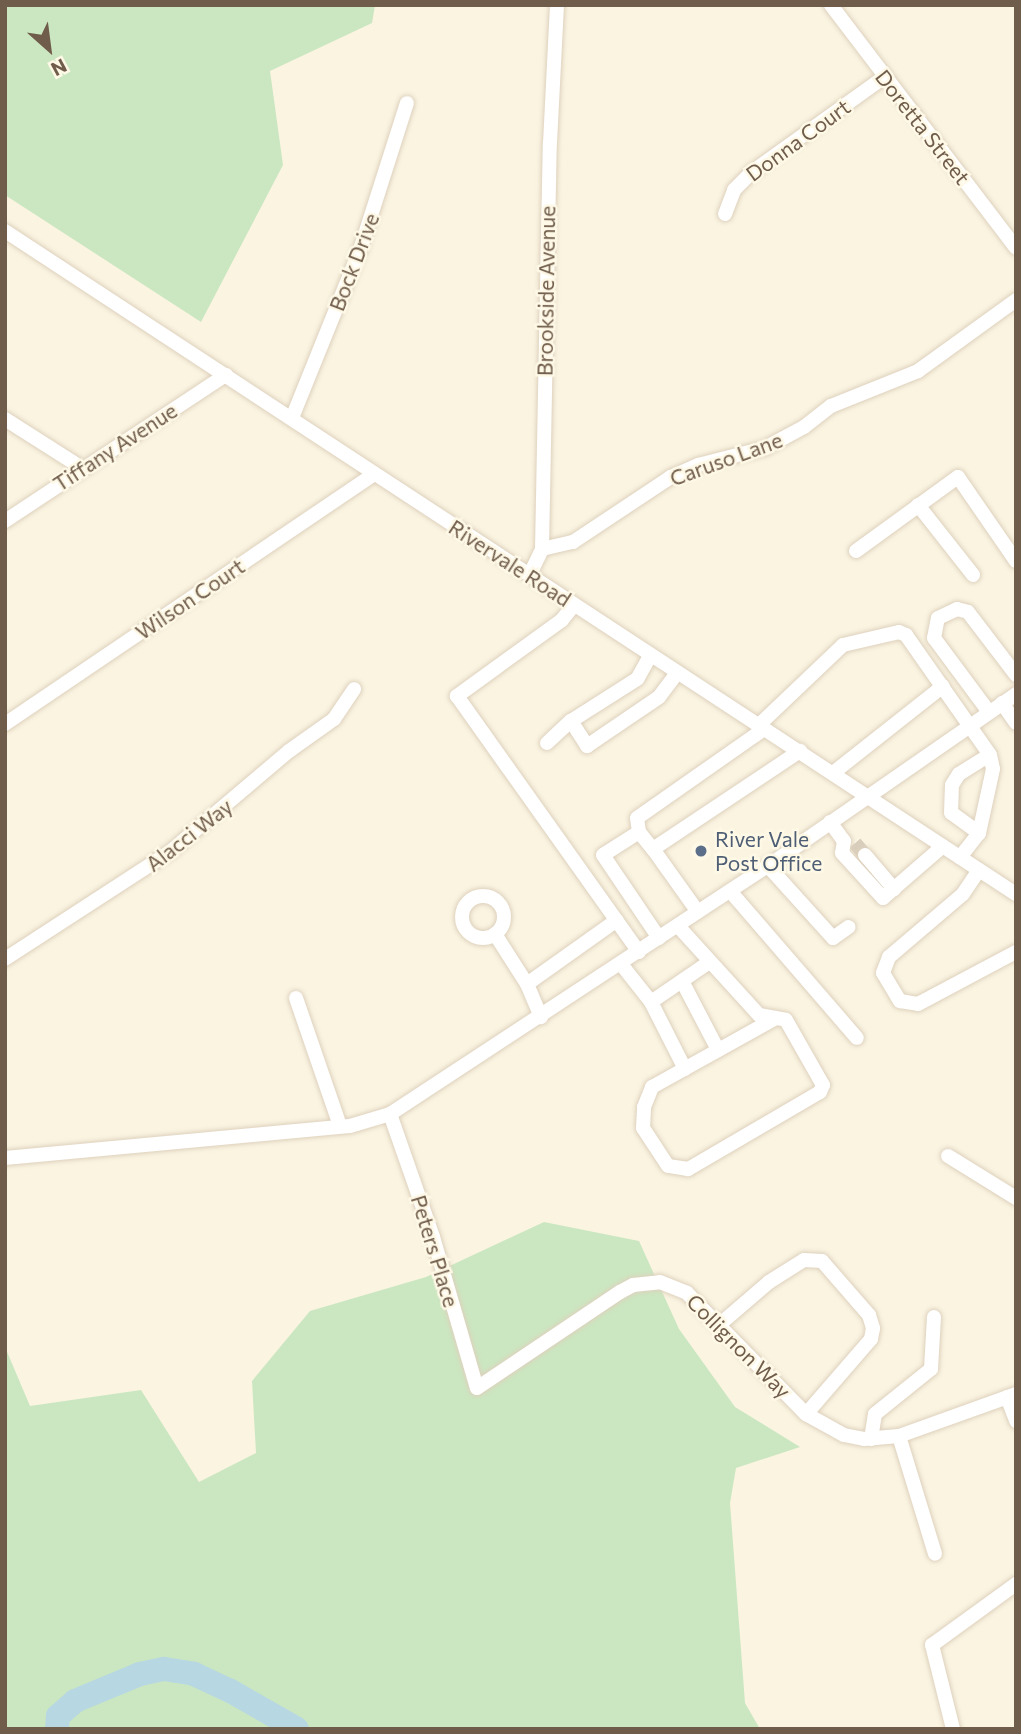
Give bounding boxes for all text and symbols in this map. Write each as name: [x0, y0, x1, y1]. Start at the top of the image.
north arrow: [14, 14, 84, 84]
text: N: [47, 54, 71, 81]
street label: Doretta Street: [870, 65, 976, 189]
street label: Donna Court: [741, 94, 855, 186]
street label: Brookside Avenue: [532, 206, 560, 376]
street label: Bock Drive: [324, 210, 384, 314]
street label: Tiffany Avenue: [48, 398, 182, 496]
street label: Caruso Lane: [666, 427, 786, 491]
street label: Rivervale Road: [444, 514, 576, 612]
street label: Wilson Court: [131, 553, 249, 645]
street label: Alacci Way: [141, 793, 237, 877]
place label: River Vale Post Office: [715, 826, 822, 876]
marker: River Vale Post Office: [693, 843, 709, 859]
street label: Peters Place: [406, 1192, 464, 1310]
street label: Collignon Way: [682, 1289, 796, 1403]

